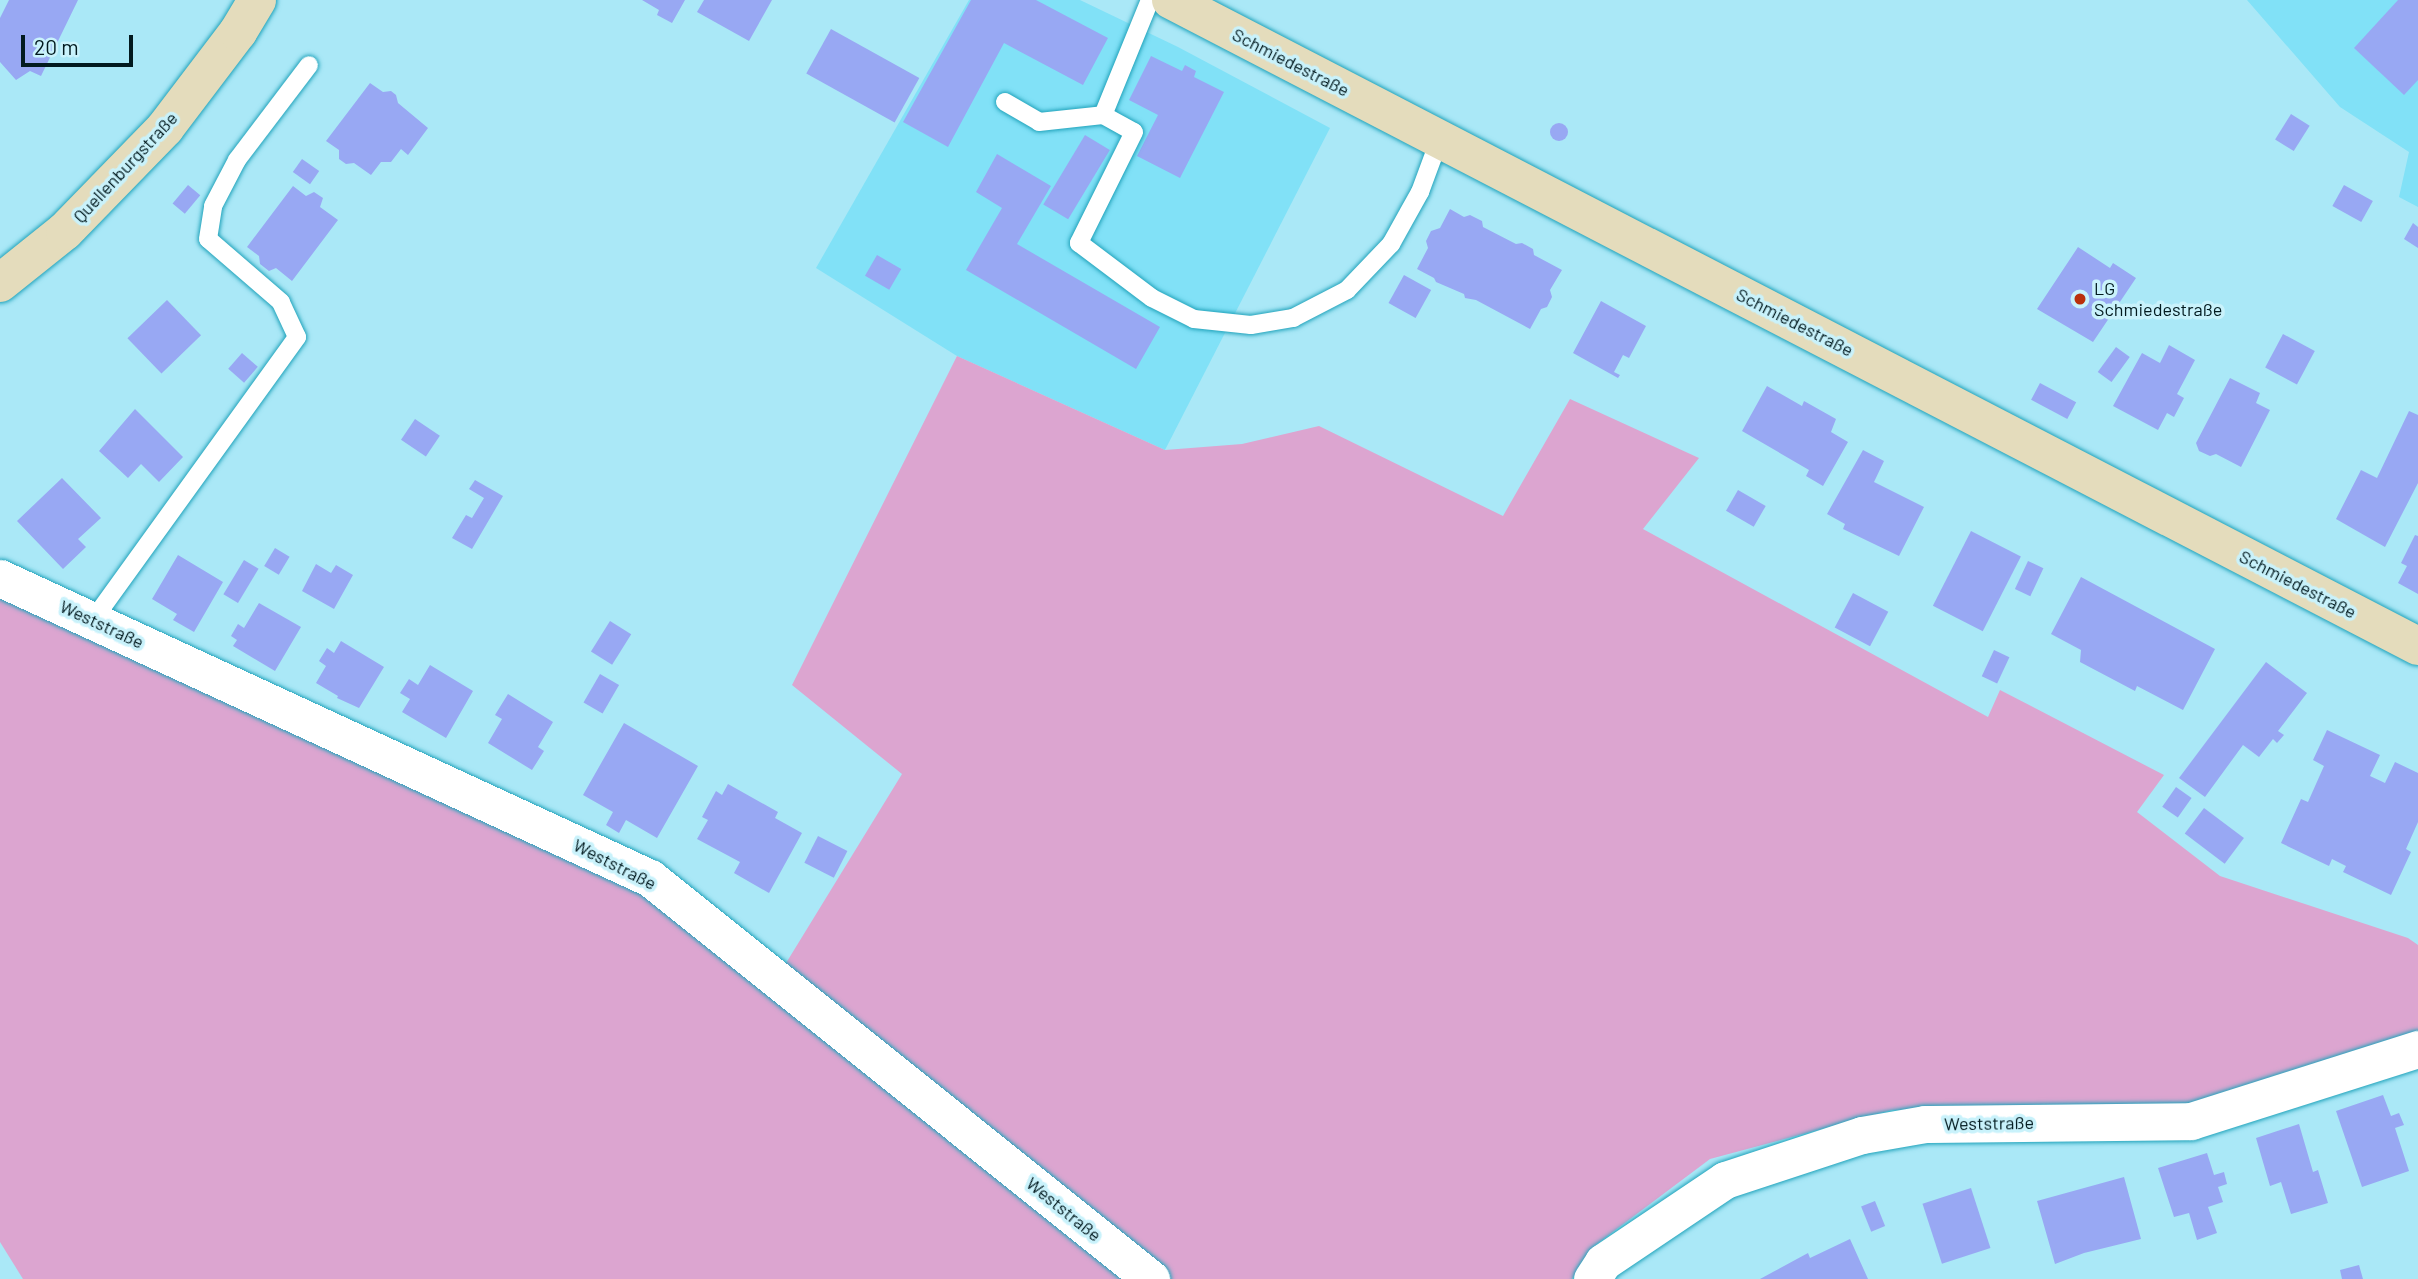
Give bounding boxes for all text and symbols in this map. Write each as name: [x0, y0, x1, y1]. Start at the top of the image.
scale bar: [24, 21, 136, 65]
street label: Schmiedestraße: [1229, 23, 1353, 101]
text: 20 m: [34, 34, 79, 59]
street label: Quellenburgstraße: [68, 107, 182, 227]
place label: LG Schmiedestraße: [2094, 278, 2222, 320]
street label: Schmiedestraße: [1733, 283, 1857, 361]
marker: LG Schmiedestraße: [2072, 291, 2088, 307]
street label: Schmiedestraße: [2236, 545, 2360, 623]
street label: Weststraße: [57, 595, 147, 653]
street label: Weststraße: [570, 834, 660, 894]
street label: Weststraße: [1944, 1111, 2034, 1135]
street label: Weststraße: [1022, 1172, 1106, 1246]

